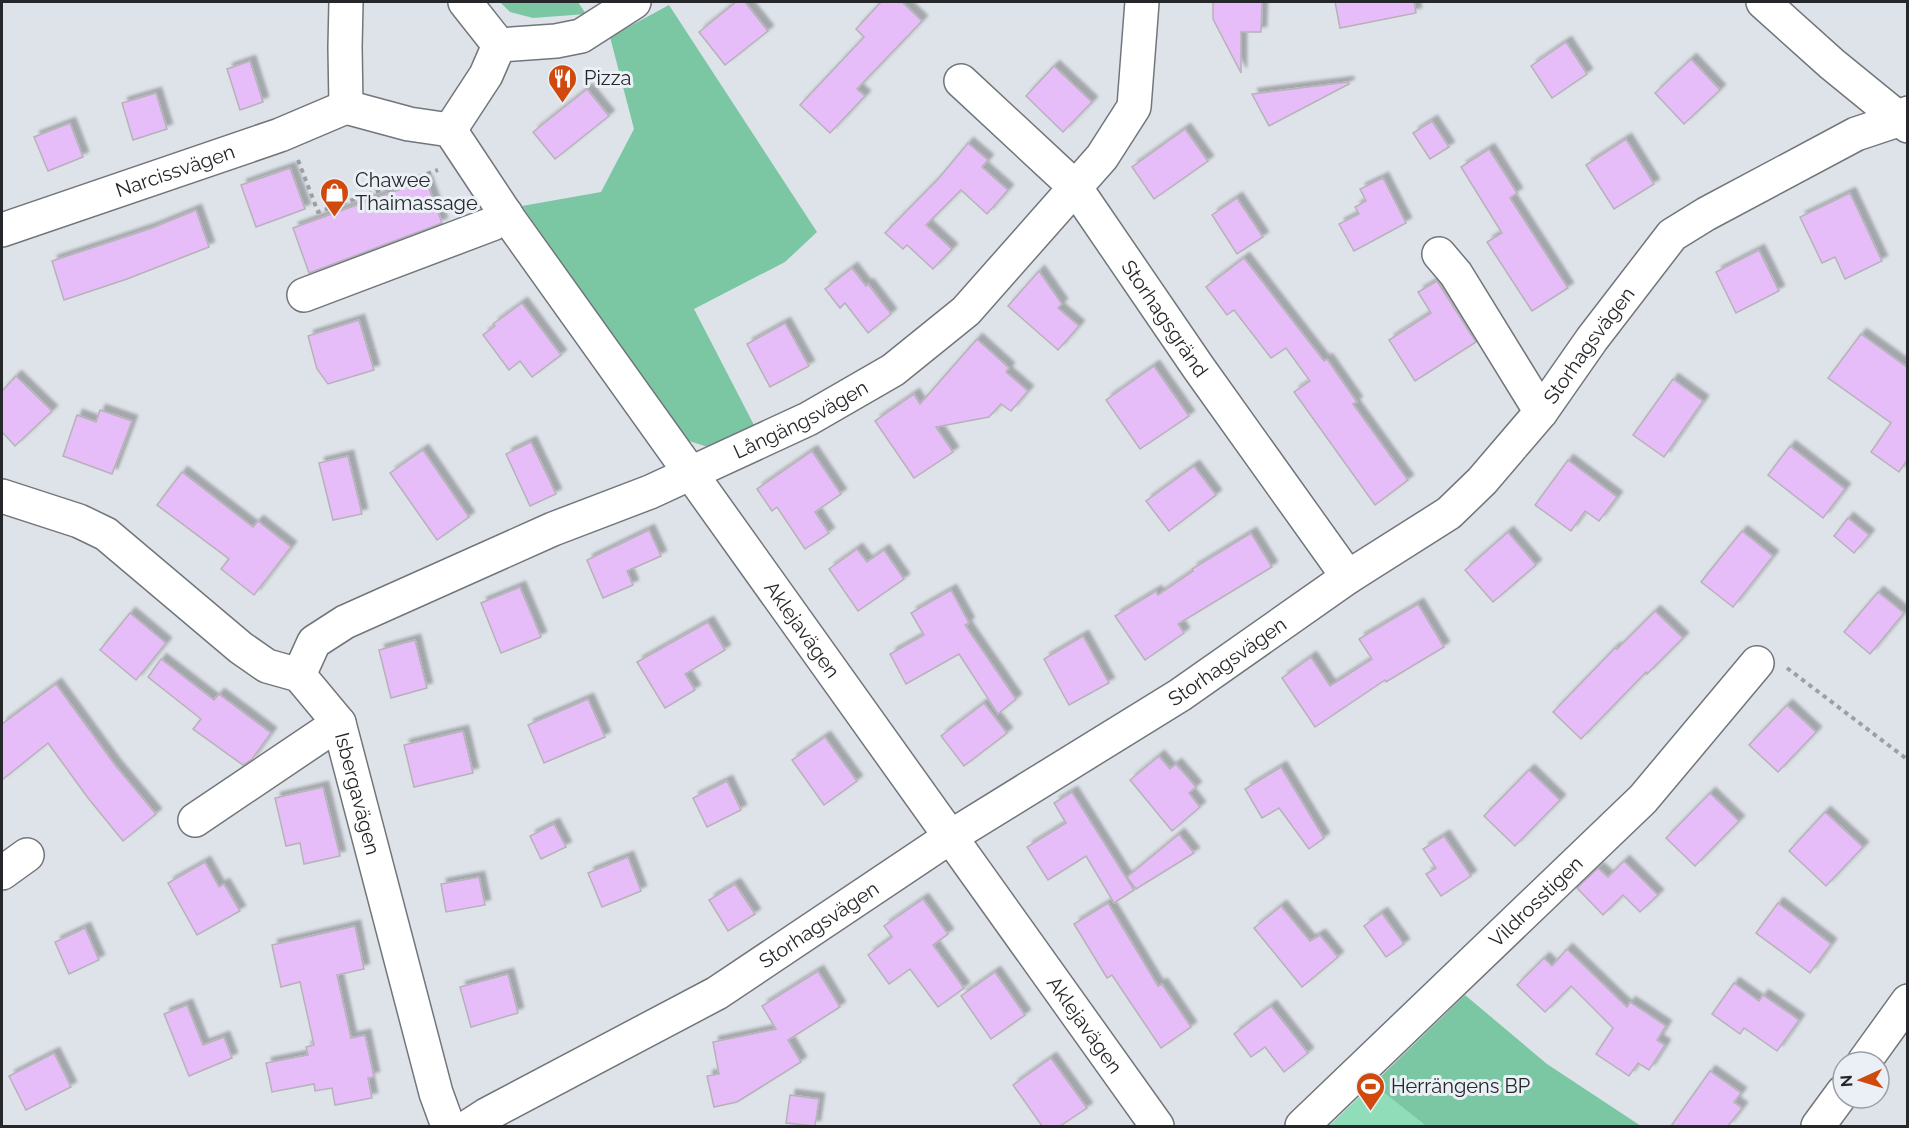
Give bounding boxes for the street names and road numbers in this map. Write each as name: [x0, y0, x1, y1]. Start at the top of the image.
street label: Narcissvägen: [112, 139, 238, 202]
street label: Storhagsgränd: [1116, 255, 1213, 382]
street label: Storhagsvägen: [1538, 282, 1640, 408]
street label: Långängsvägen: [730, 375, 872, 464]
street label: Aklejavägen: [760, 576, 845, 683]
street label: Storhagsvägen: [1164, 612, 1291, 711]
street label: Isbergavägen: [330, 730, 385, 857]
street label: Vildrosstigen: [1484, 851, 1588, 952]
street label: Storhagsvägen: [754, 876, 883, 973]
street label: Aklejavägen: [1042, 972, 1128, 1078]

